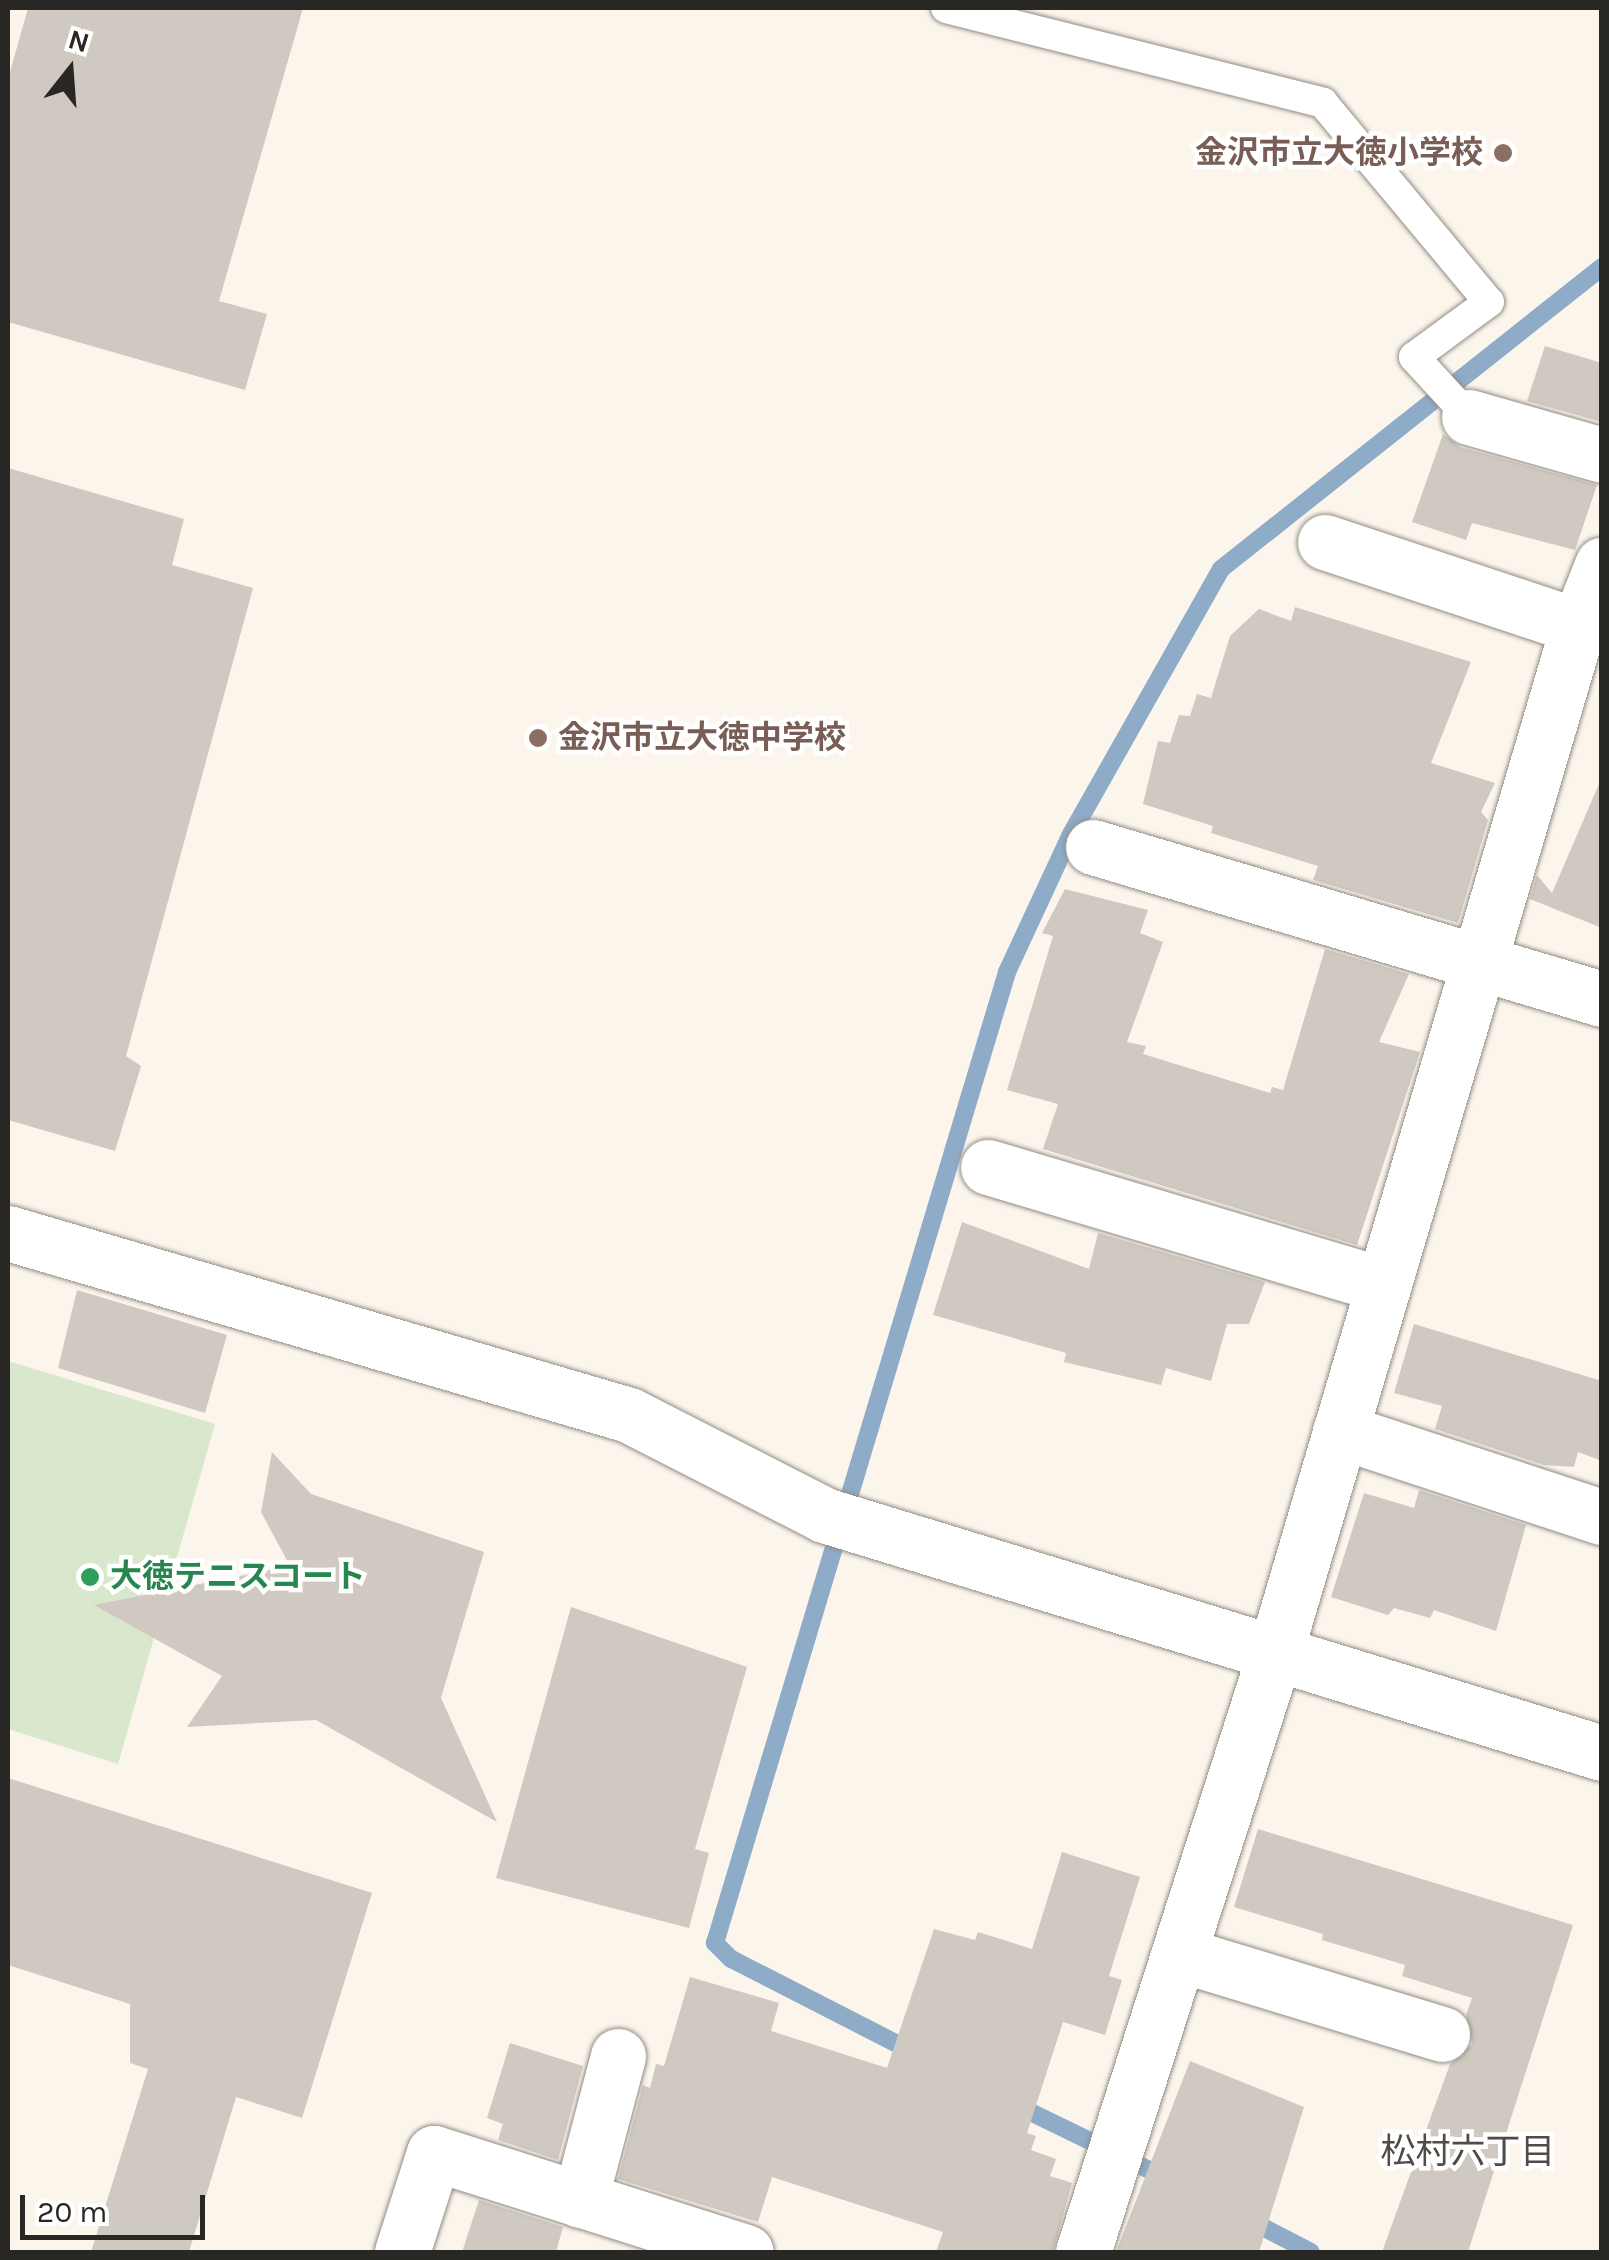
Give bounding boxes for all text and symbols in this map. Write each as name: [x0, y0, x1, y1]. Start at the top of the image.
north arrow: [20, 20, 120, 120]
text: N: [64, 22, 93, 60]
place label: 金沢市立大徳小学校: [1195, 134, 1483, 172]
marker: 金沢市立大徳小学校: [1492, 142, 1514, 164]
place label: 金沢市立大徳中学校: [558, 719, 846, 757]
marker: 金沢市立大徳中学校: [527, 727, 549, 749]
place label: 大徳テニスコート: [110, 1558, 366, 1596]
marker: 大徳テニスコート: [79, 1566, 101, 1588]
district label: 松村六丁目: [1381, 2131, 1555, 2173]
scale bar: [25, 2175, 210, 2237]
text: 20 m: [37, 2194, 107, 2230]

